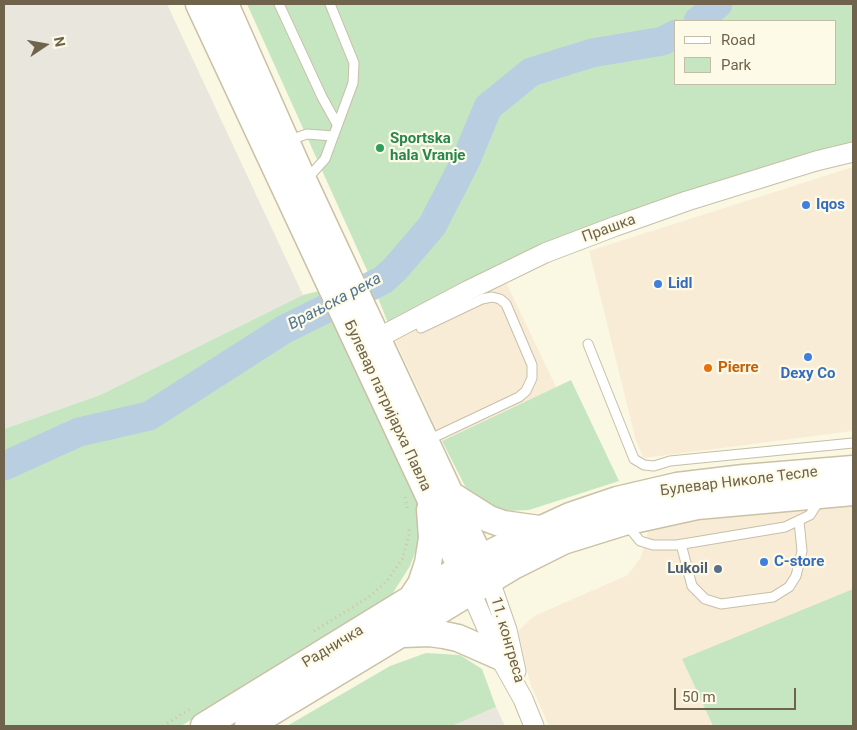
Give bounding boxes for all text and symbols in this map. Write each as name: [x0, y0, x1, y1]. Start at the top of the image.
north arrow: [20, 20, 70, 70]
legend: [674, 20, 837, 85]
text: Road: [721, 31, 755, 49]
text: N: [51, 35, 69, 48]
text: Park: [721, 56, 751, 74]
place label: Sportska hala Vranje: [390, 130, 465, 165]
marker: Sportska hala Vranje: [374, 142, 386, 154]
place label: Iqos: [816, 196, 845, 214]
marker: Iqos: [800, 199, 812, 211]
street label: Прашка: [580, 211, 638, 247]
water label: Врањска река: [285, 269, 385, 335]
place label: Lidl: [668, 275, 692, 293]
marker: Lidl: [652, 278, 664, 290]
street label: Булевар патријарха Павла: [339, 318, 435, 494]
marker: Dexy Co: [802, 351, 814, 363]
place label: Pierre: [718, 359, 759, 377]
marker: Pierre: [702, 362, 714, 374]
place label: Dexy Co: [780, 365, 836, 383]
street label: Булевар Николе Тесле: [659, 463, 819, 501]
place label: C-store: [774, 553, 824, 571]
marker: C-store: [758, 556, 770, 568]
place label: Lukoil: [667, 560, 708, 578]
marker: Lukoil: [712, 563, 724, 575]
street label: 11. конгреса: [486, 595, 528, 685]
street label: Радничка: [299, 622, 367, 672]
scale bar: [677, 678, 800, 710]
text: 50 m: [682, 688, 716, 706]

